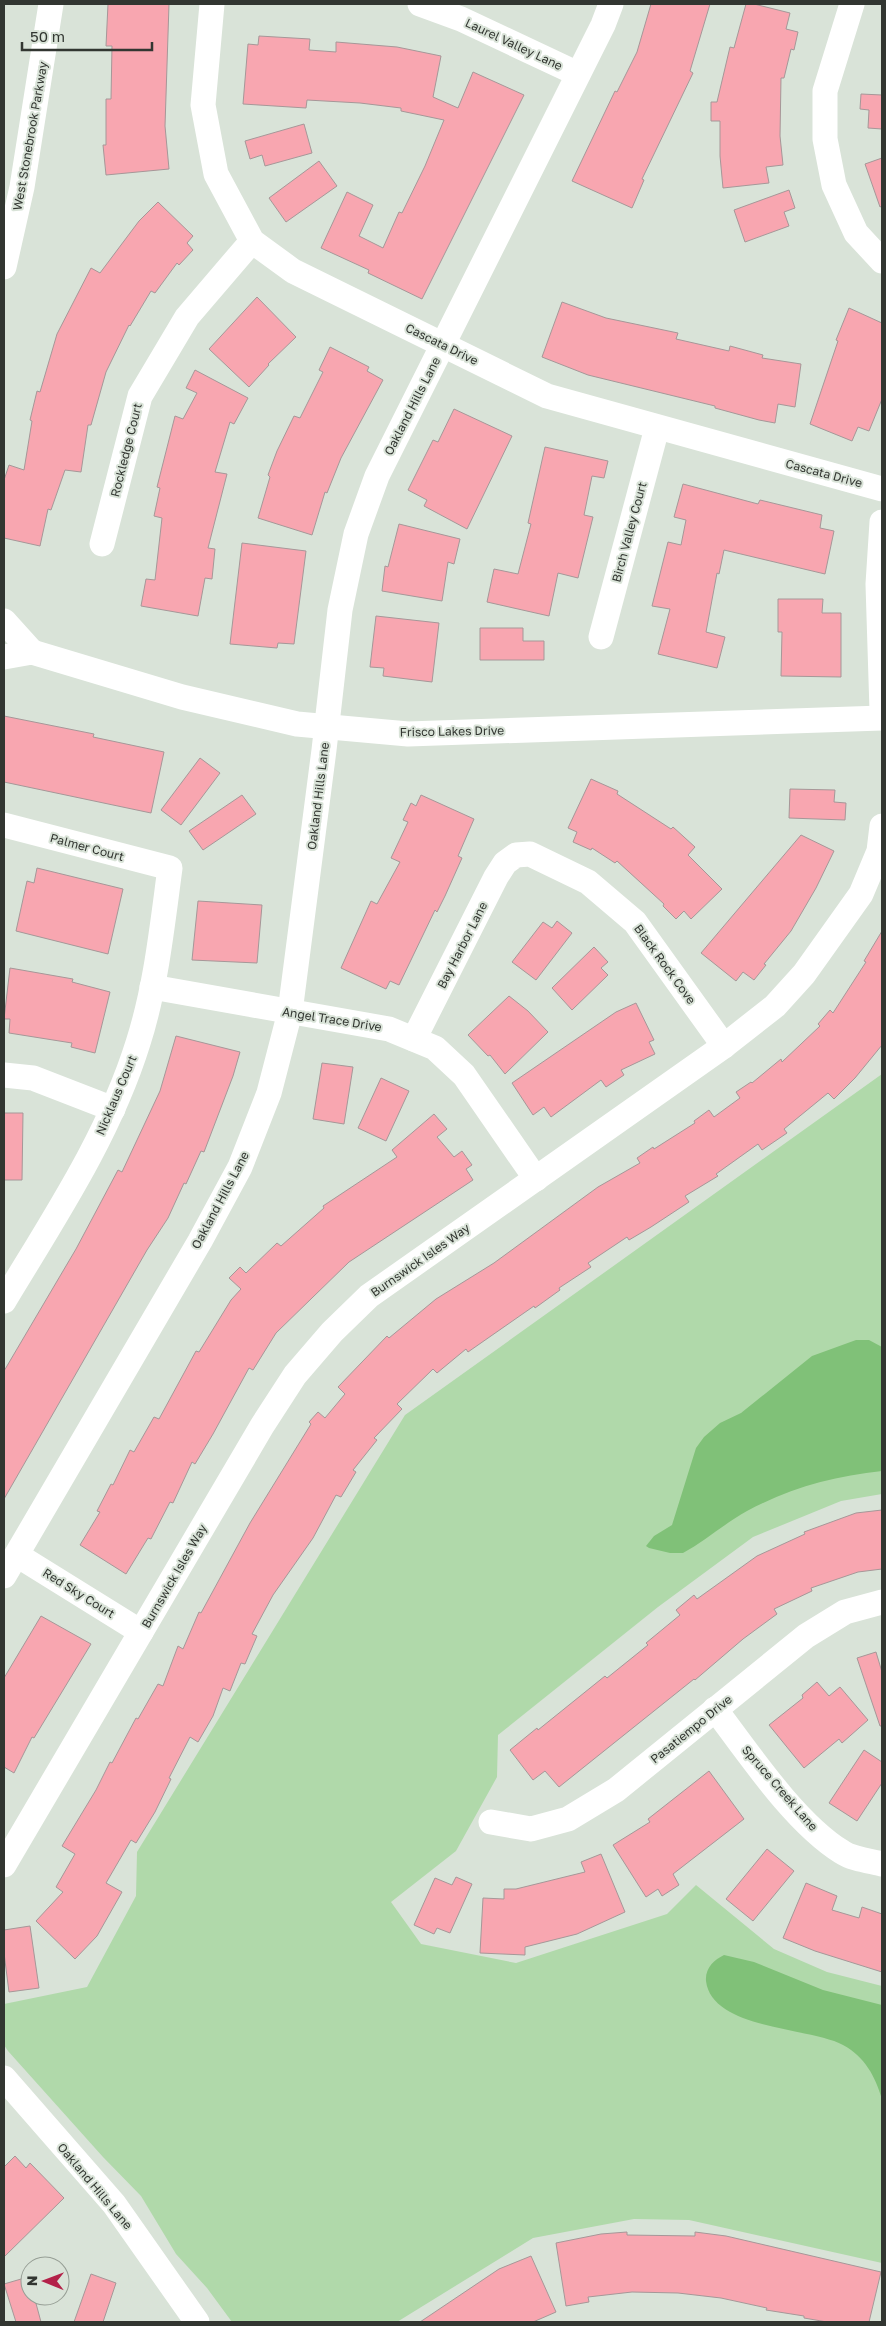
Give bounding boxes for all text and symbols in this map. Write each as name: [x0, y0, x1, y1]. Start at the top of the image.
street label: Laurel Valley Lane: [463, 15, 565, 73]
scale bar: [22, 20, 152, 52]
text: 50 m: [30, 27, 65, 45]
street label: West Stonebrook Parkway: [10, 60, 51, 212]
street label: Cascata Drive: [403, 320, 481, 368]
street label: Oakland Hills Lane: [381, 354, 443, 458]
street label: Rockledge Court: [107, 401, 145, 499]
street label: Cascata Drive: [784, 456, 864, 490]
street label: Birch Valley Court: [608, 480, 650, 584]
street label: Frisco Lakes Drive: [400, 723, 504, 739]
street label: Oakland Hills Lane: [304, 741, 332, 851]
street label: Palmer Court: [48, 830, 126, 864]
street label: Bay Harbor Lane: [434, 899, 490, 991]
street label: Black Rock Cove: [631, 921, 699, 1007]
street label: Angel Trace Drive: [281, 1004, 383, 1034]
street label: Nicklaus Court: [92, 1053, 140, 1137]
street label: Oakland Hills Lane: [188, 1149, 252, 1251]
street label: Burnswick Isles Way: [368, 1220, 473, 1300]
street label: Burnswick Isles Way: [138, 1521, 210, 1631]
street label: Red Sky Court: [40, 1565, 118, 1621]
street label: Pasatiempo Drive: [647, 1692, 735, 1766]
street label: Spruce Creek Lane: [739, 1742, 821, 1834]
street label: Oakland Hills Lane: [54, 2140, 136, 2232]
north arrow: [20, 2256, 70, 2306]
text: N: [23, 2275, 40, 2286]

